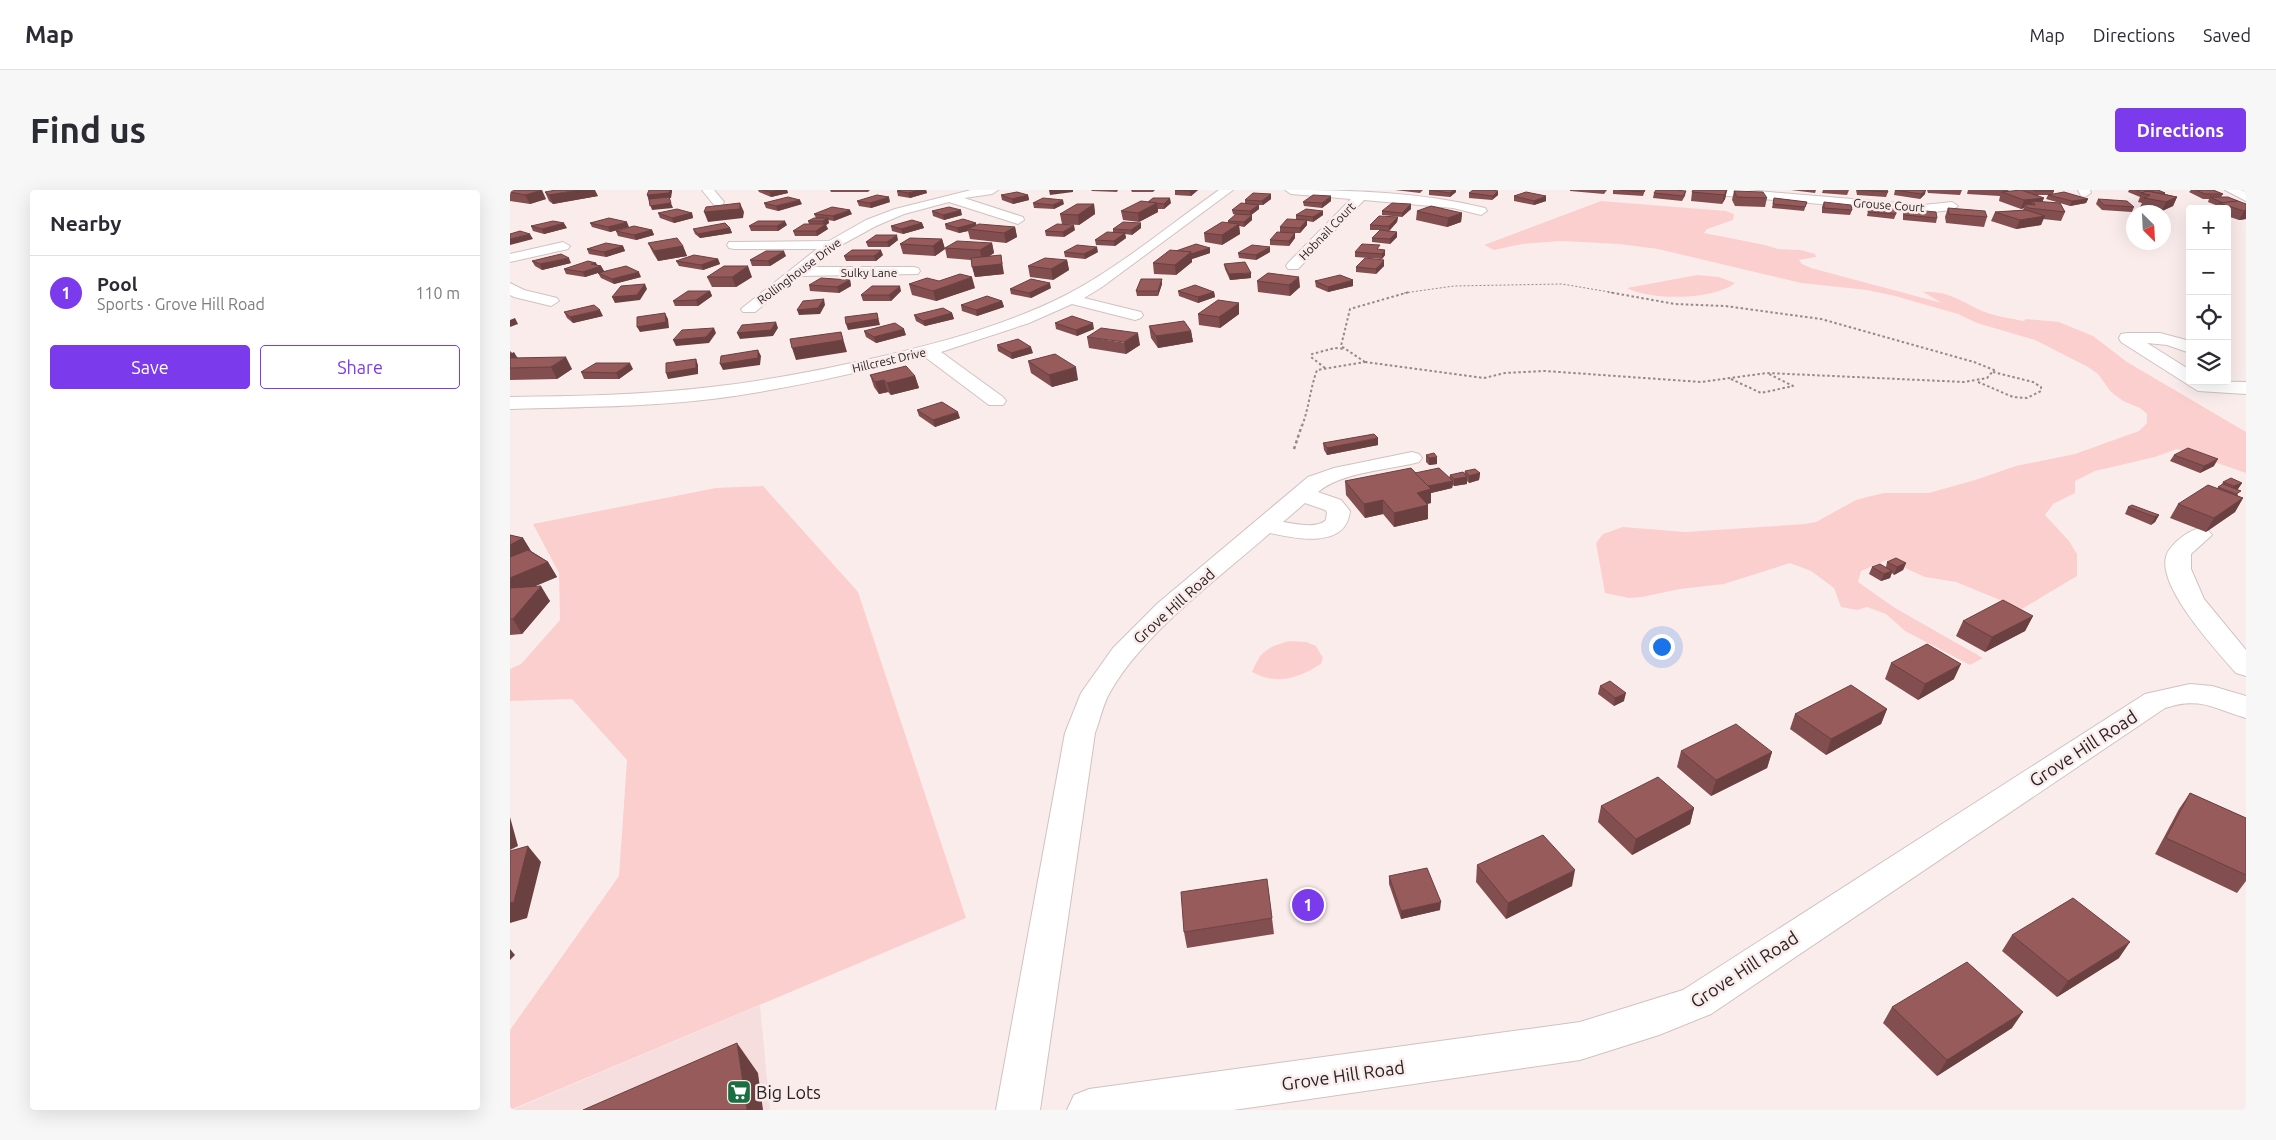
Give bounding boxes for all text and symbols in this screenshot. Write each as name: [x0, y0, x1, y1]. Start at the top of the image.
text: Map: [25, 21, 74, 48]
text: Map: [2029, 25, 2065, 45]
text: Directions: [2093, 25, 2175, 45]
text: Saved: [2203, 25, 2251, 45]
button: Directions: [2115, 108, 2246, 152]
text: Find us: [30, 110, 146, 150]
street label: Grouse Court: [1853, 196, 1925, 214]
street label: Hobnail Court: [1296, 199, 1358, 262]
north arrow: [2126, 205, 2171, 250]
map controls: [2186, 205, 2231, 385]
button: +: [2186, 205, 2231, 250]
text: Nearby: [50, 211, 121, 235]
street label: Rollinghouse Drive: [755, 235, 843, 307]
button: −: [2186, 250, 2231, 295]
street label: Sulky Lane: [841, 266, 897, 279]
text: Pool: [97, 273, 137, 295]
text: 1: [61, 284, 71, 302]
text: 110 m: [415, 284, 460, 302]
text: Sports · Grove Hill Road: [97, 295, 265, 313]
button: locate: [2186, 295, 2231, 340]
button: layers: [2186, 340, 2231, 385]
button: Save: [50, 345, 250, 389]
button: Share: [260, 345, 460, 389]
street label: Hillcrest Drive: [851, 345, 927, 375]
street label: Grove Hill Road: [1130, 565, 1218, 647]
your location: [1649, 634, 1675, 660]
street label: Grove Hill Road: [2026, 706, 2140, 790]
pin: 1: [1292, 886, 1324, 924]
street label: Grove Hill Road: [1687, 927, 1801, 1011]
street label: Grove Hill Road: [1280, 1056, 1406, 1094]
supermarket icon: Big Lots: [726, 1079, 752, 1105]
place label: Big Lots: [756, 1082, 821, 1102]

